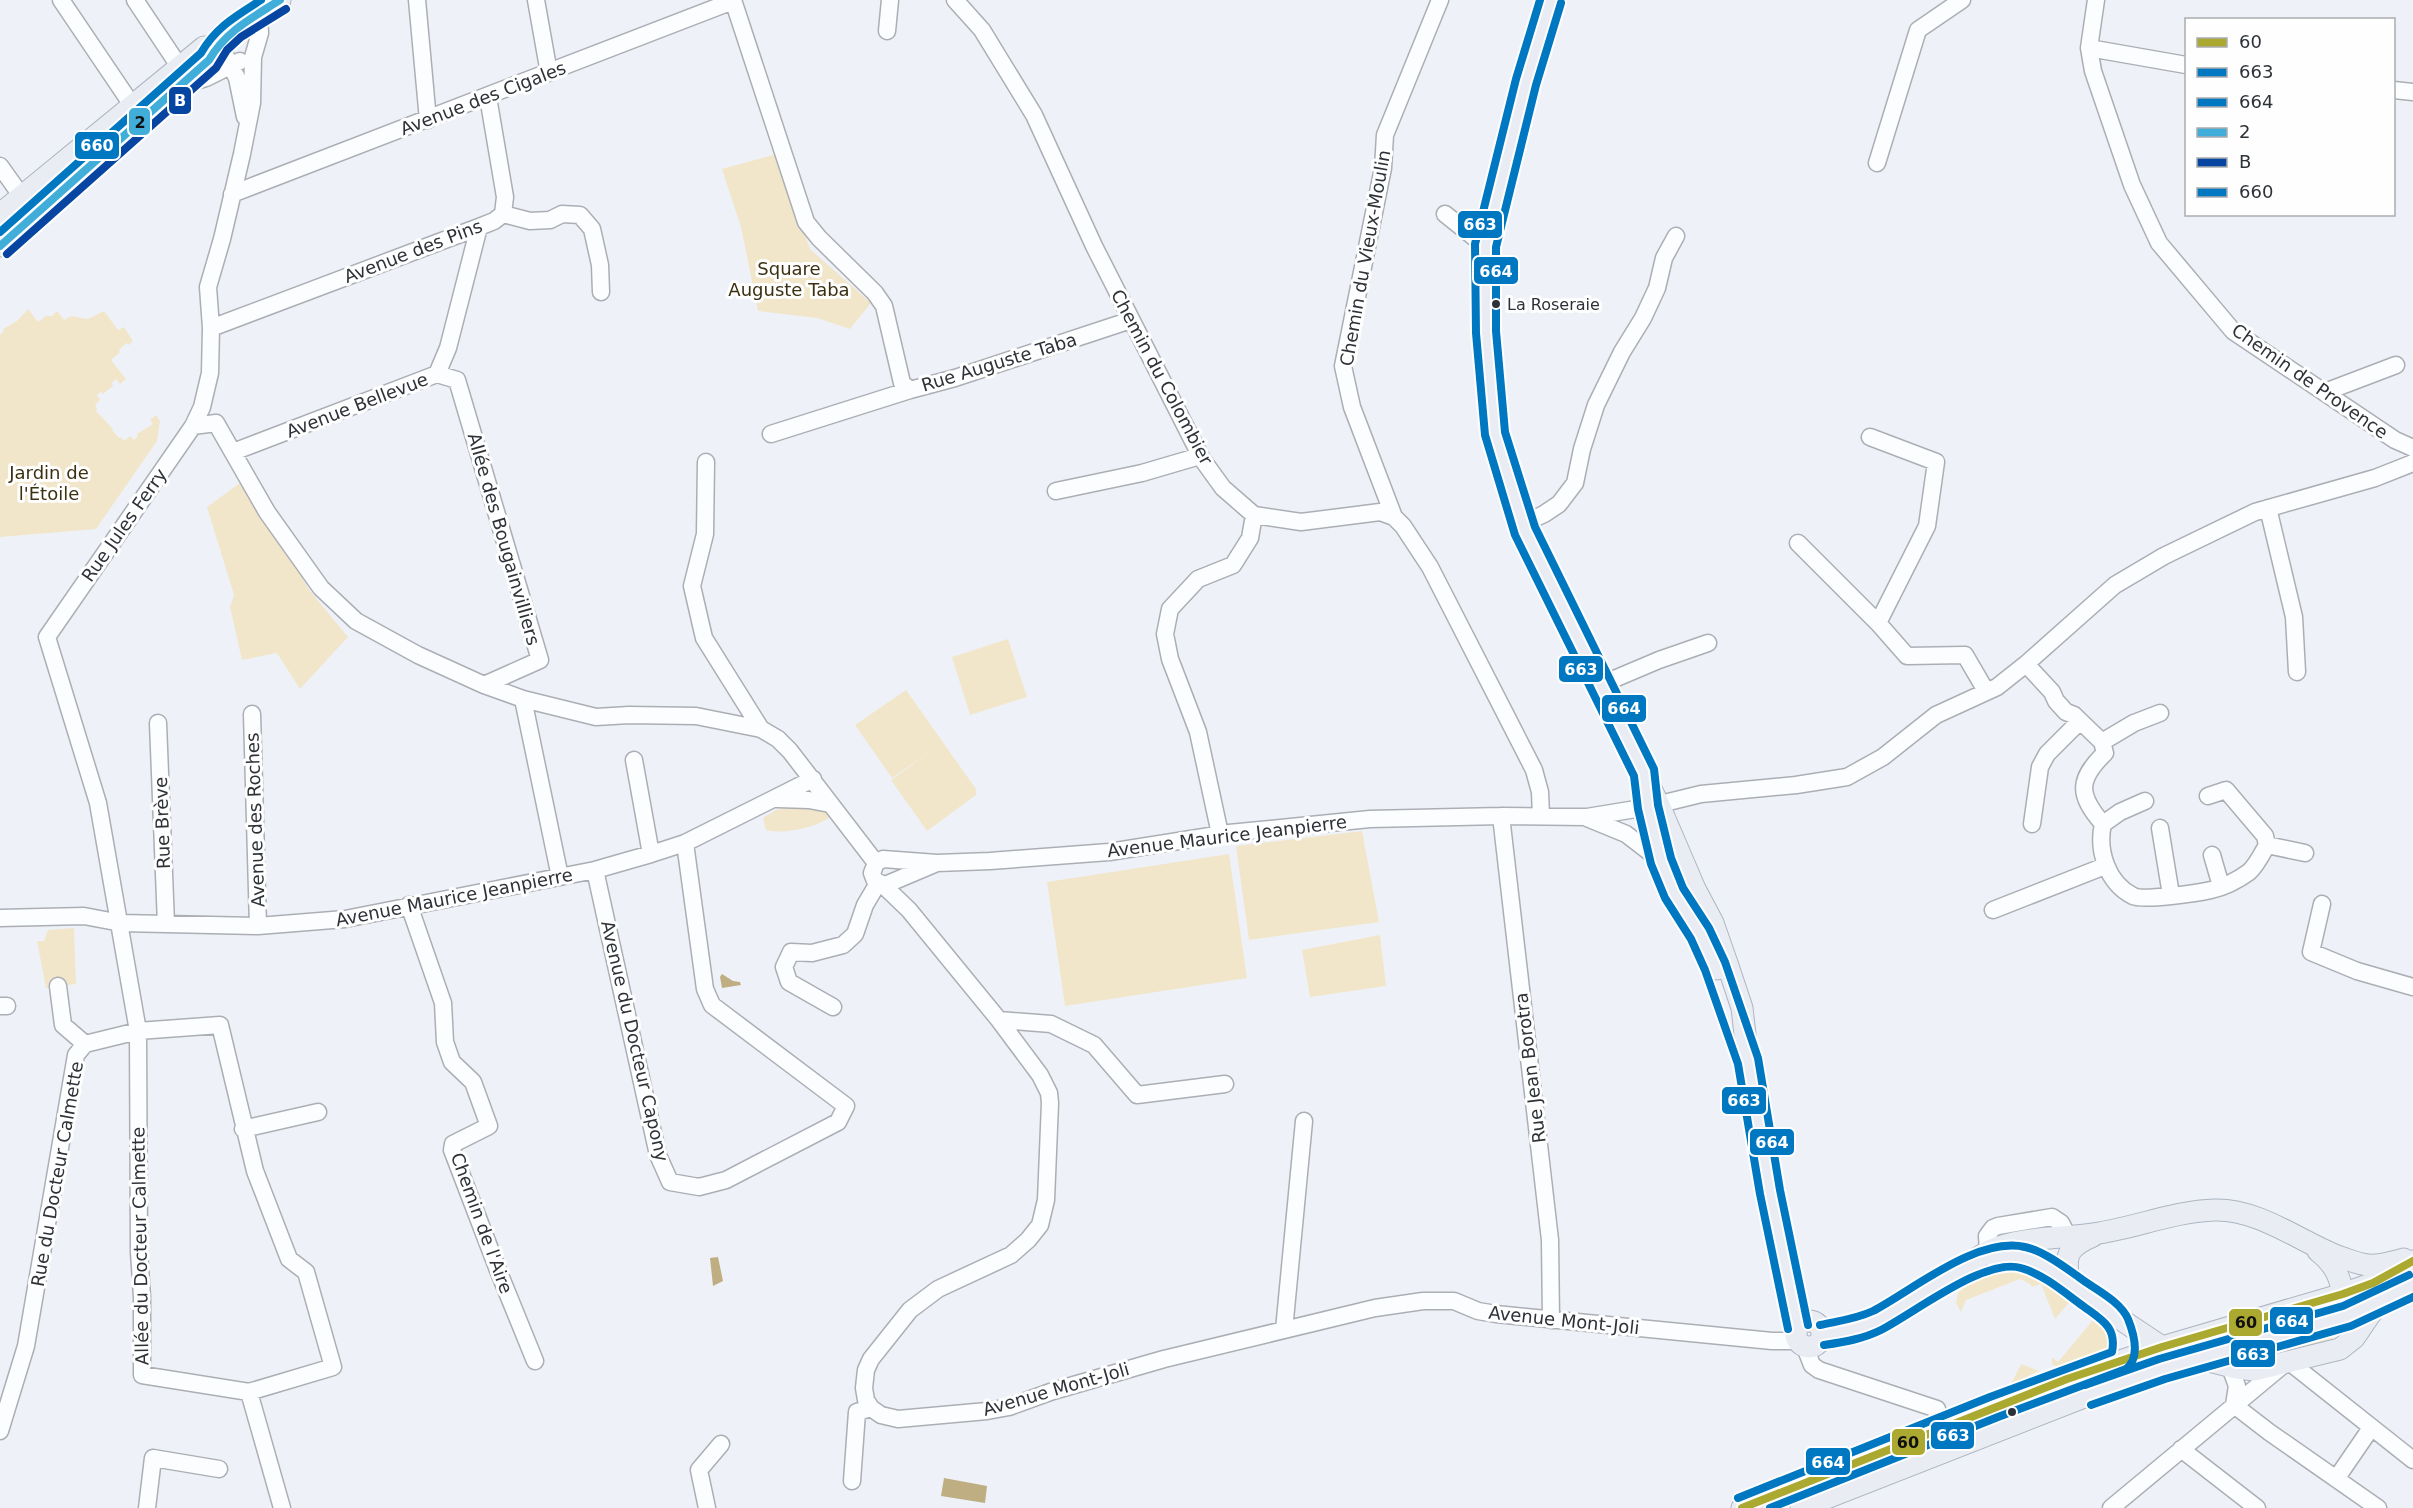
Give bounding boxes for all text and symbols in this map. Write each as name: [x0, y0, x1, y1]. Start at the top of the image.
legend: [2185, 18, 2395, 216]
text: 60: [2239, 31, 2262, 52]
street label: Avenue des Cigales: [397, 57, 569, 139]
text: 663: [2239, 61, 2273, 82]
line badge: B: [168, 86, 192, 115]
text: B: [174, 91, 186, 110]
text: 664: [2239, 91, 2273, 112]
line badge: 2: [128, 107, 151, 136]
text: 2: [134, 113, 146, 132]
text: 2: [2239, 121, 2250, 142]
line badge: 660: [74, 131, 120, 160]
text: 660: [80, 136, 114, 155]
street label: Chemin du Vieux-Moulin: [1336, 148, 1394, 368]
text: B: [2239, 151, 2251, 172]
text: 660: [2239, 181, 2273, 202]
line badge: 663: [1457, 210, 1503, 239]
street label: Avenue des Pins: [341, 215, 485, 287]
text: 663: [1463, 215, 1497, 234]
line badge: 664: [1473, 256, 1519, 285]
park label: Square Auguste Taba: [728, 258, 850, 300]
text: 664: [1479, 262, 1513, 281]
street label: Chemin du Colombier: [1107, 286, 1217, 469]
place label: La Roseraie: [1507, 295, 1600, 314]
marker: La Roseraie: [1490, 298, 1502, 310]
street label: Chemin de Provence: [2228, 319, 2392, 443]
street label: Rue Auguste Taba: [919, 328, 1079, 396]
street label: Avenue Bellevue: [283, 368, 431, 442]
street label: Allée des Bougainvilliers: [464, 430, 544, 648]
park label: Jardin de l'Étoile: [8, 462, 89, 504]
street label: Rue Jules Ferry: [77, 464, 171, 586]
line badge: 663: [1558, 655, 1604, 683]
text: 663: [1564, 660, 1598, 679]
line badge: 664: [1601, 694, 1647, 723]
text: 664: [1607, 699, 1641, 718]
street label: Avenue des Roches: [241, 732, 269, 908]
street label: Rue Brève: [150, 777, 174, 869]
street label: Avenue Maurice Jeanpierre: [1106, 811, 1348, 861]
street label: Avenue Maurice Jeanpierre: [334, 864, 574, 930]
street label: Avenue du Docteur Capony: [597, 918, 673, 1164]
street label: Rue Jean Borotra: [1510, 992, 1550, 1144]
street label: Rue du Docteur Calmette: [27, 1060, 87, 1288]
line badge: 663: [1721, 1086, 1767, 1115]
text: 663: [1727, 1091, 1761, 1110]
street label: Allée du Docteur Calmette: [127, 1127, 153, 1365]
line badge: 664: [1749, 1128, 1795, 1156]
text: 664: [1755, 1133, 1789, 1152]
street label: Chemin de l'Aire: [447, 1150, 517, 1296]
street label: Avenue Mont-Joli: [1488, 1302, 1640, 1338]
line badge: 664: [2269, 1306, 2314, 1335]
line badge: 60: [2228, 1308, 2263, 1337]
text: 664: [2275, 1312, 2309, 1331]
text: 60: [2235, 1313, 2257, 1332]
line badge: 663: [2230, 1339, 2276, 1368]
text: 663: [2236, 1345, 2270, 1364]
street label: Avenue Mont-Joli: [980, 1358, 1132, 1420]
unlabelled marker: [2006, 1406, 2018, 1418]
line badge: 663: [1930, 1421, 1975, 1450]
text: 663: [1936, 1426, 1970, 1445]
line badge: 60: [1891, 1428, 1926, 1456]
text: 60: [1897, 1433, 1919, 1452]
line badge: 664: [1805, 1447, 1851, 1476]
text: 664: [1811, 1453, 1845, 1472]

